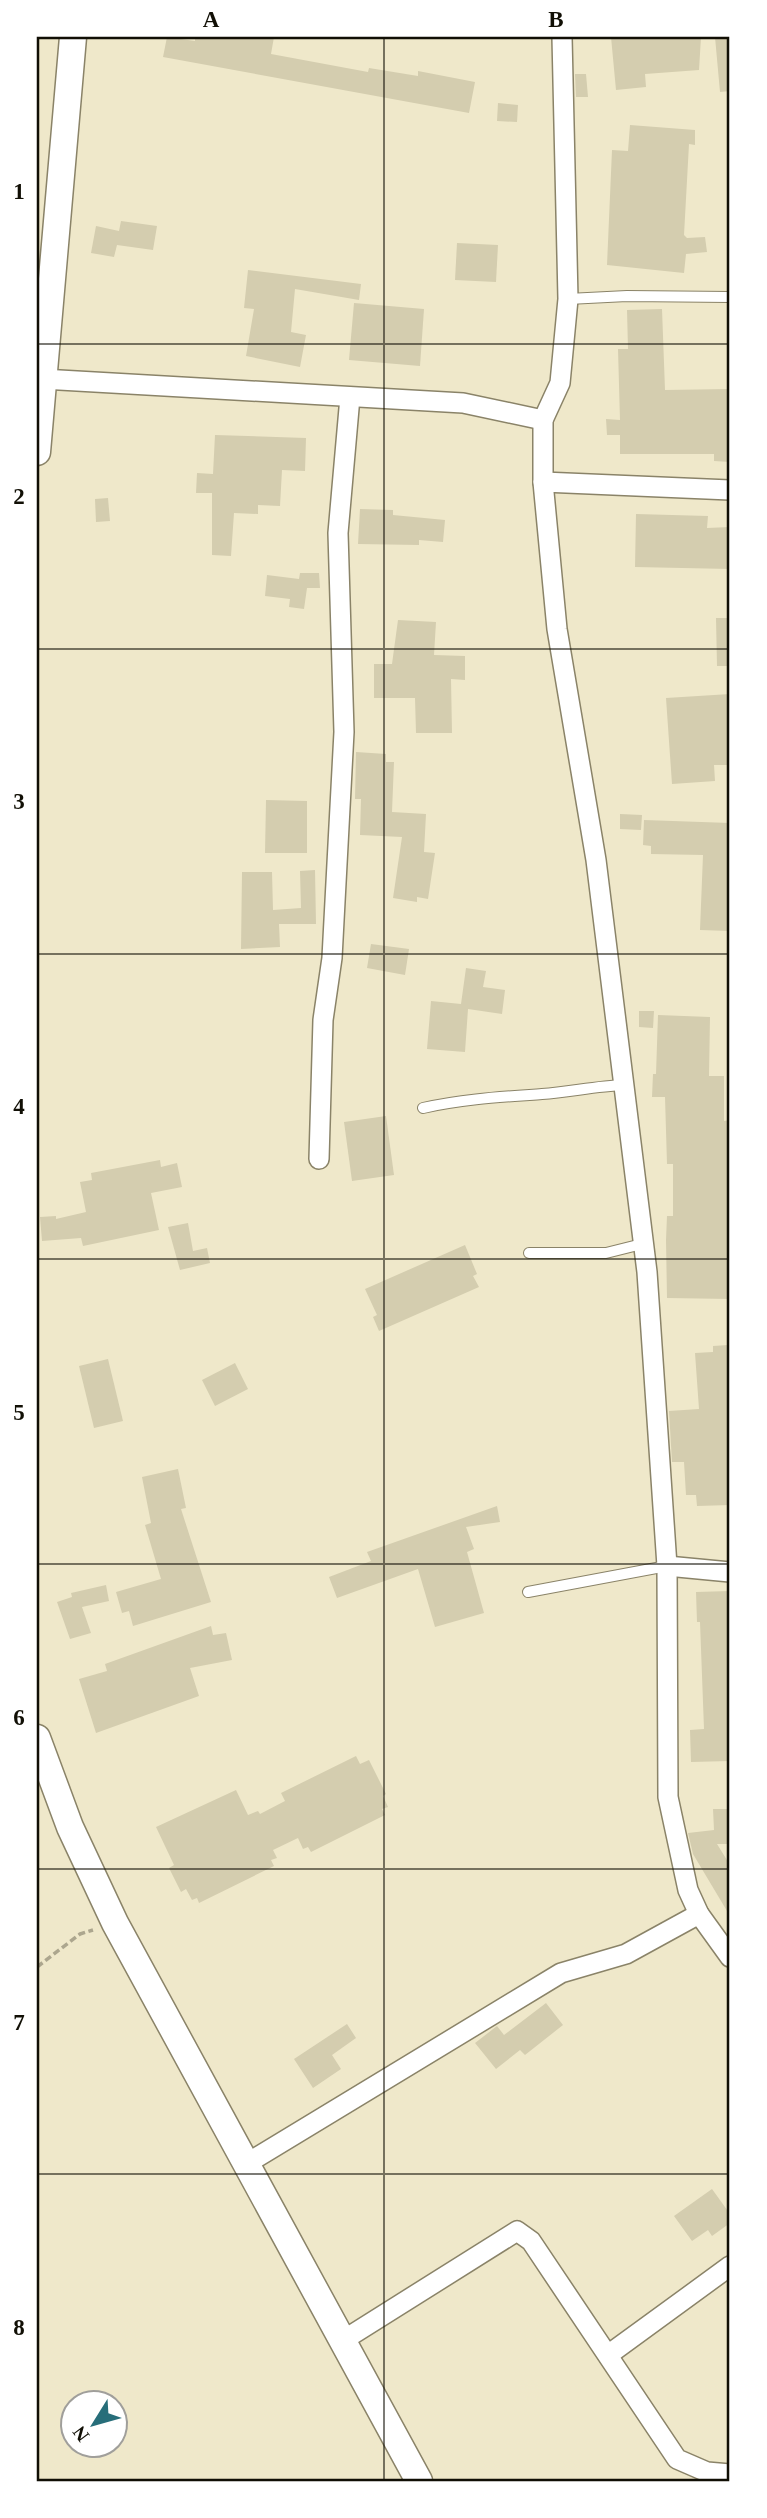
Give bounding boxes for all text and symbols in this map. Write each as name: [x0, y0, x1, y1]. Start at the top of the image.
text: A: [203, 7, 220, 32]
text: B: [548, 7, 564, 32]
text: 1: [13, 179, 25, 204]
text: 2: [13, 484, 25, 509]
text: 3: [13, 789, 25, 814]
text: 4: [13, 1094, 25, 1119]
text: 5: [13, 1400, 25, 1425]
text: 6: [13, 1705, 25, 1730]
text: 7: [13, 2010, 25, 2035]
text: 8: [13, 2315, 25, 2340]
north arrow: [60, 2388, 130, 2458]
text: N: [68, 2422, 93, 2446]

